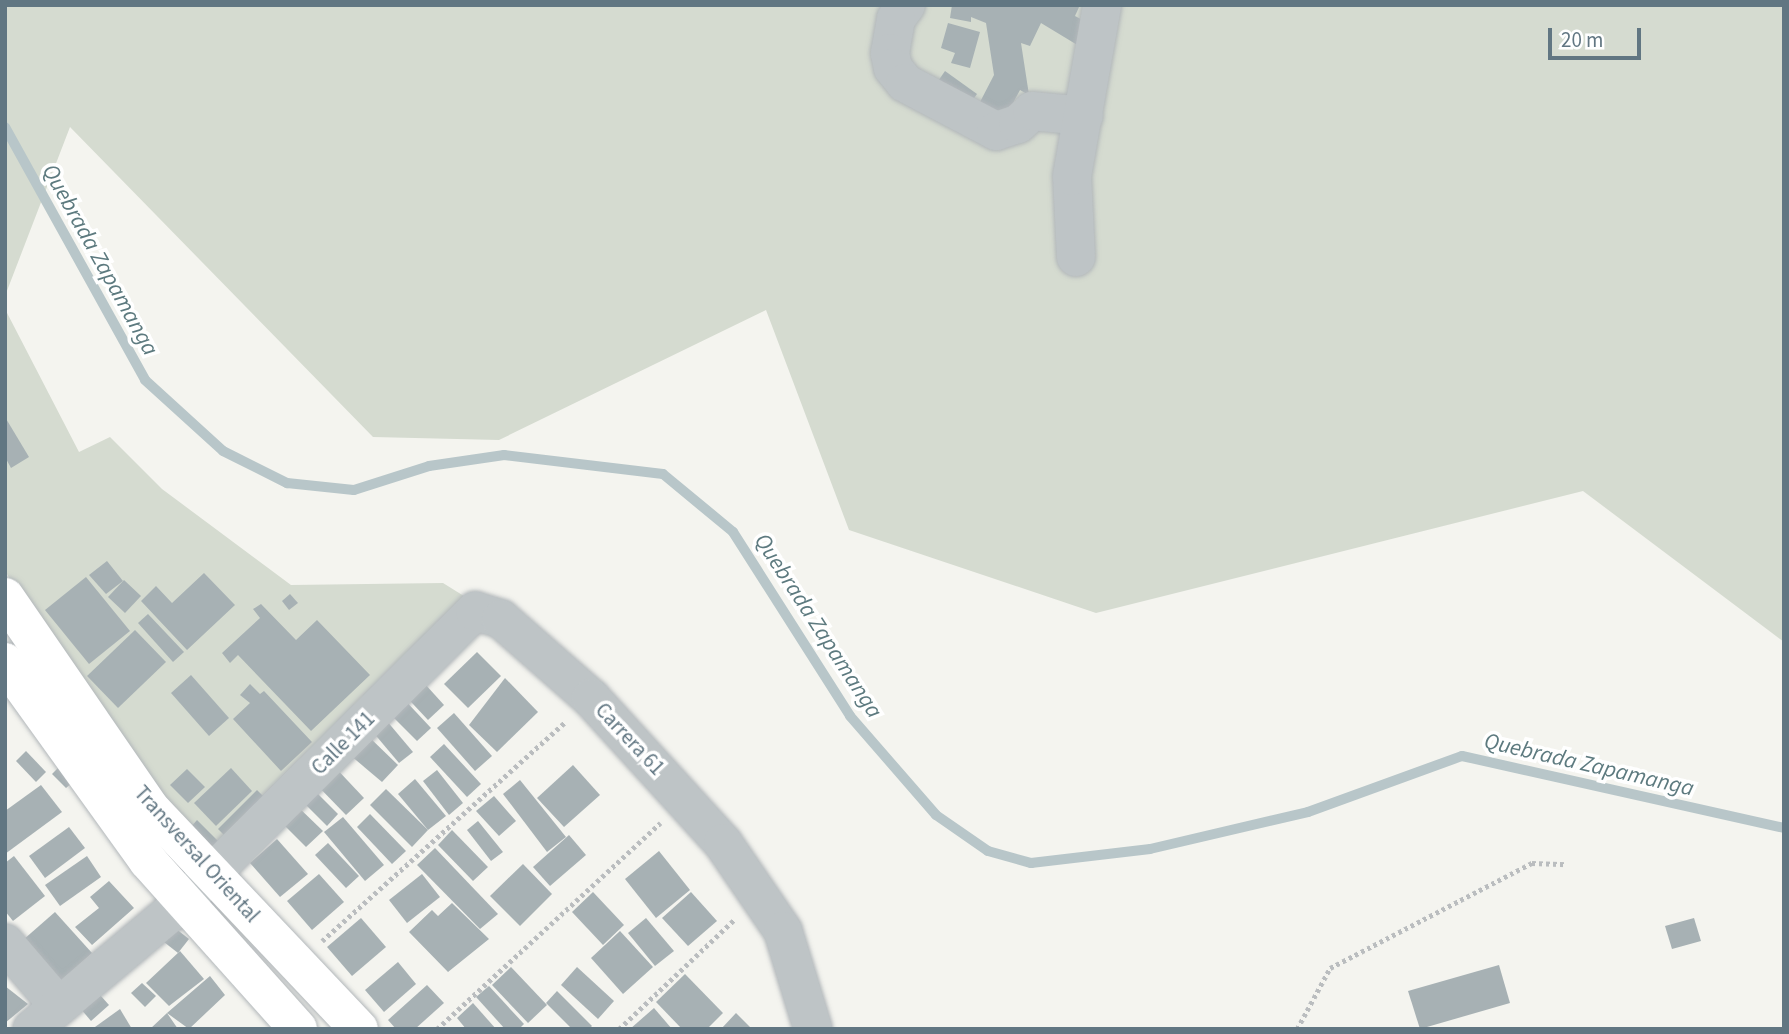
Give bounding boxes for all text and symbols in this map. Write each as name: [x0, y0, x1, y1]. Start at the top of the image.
scale bar: [1551, 14, 1644, 58]
text: 20 m: [1561, 25, 1603, 55]
water label: Quebrada Zapamanga: [36, 159, 164, 361]
water label: Quebrada Zapamanga: [748, 529, 888, 723]
street label: Carrera 61: [590, 698, 670, 780]
street label: Calle 141: [306, 706, 380, 780]
water label: Quebrada Zapamanga: [1481, 727, 1697, 803]
street label: Transversal Oriental: [129, 780, 265, 928]

